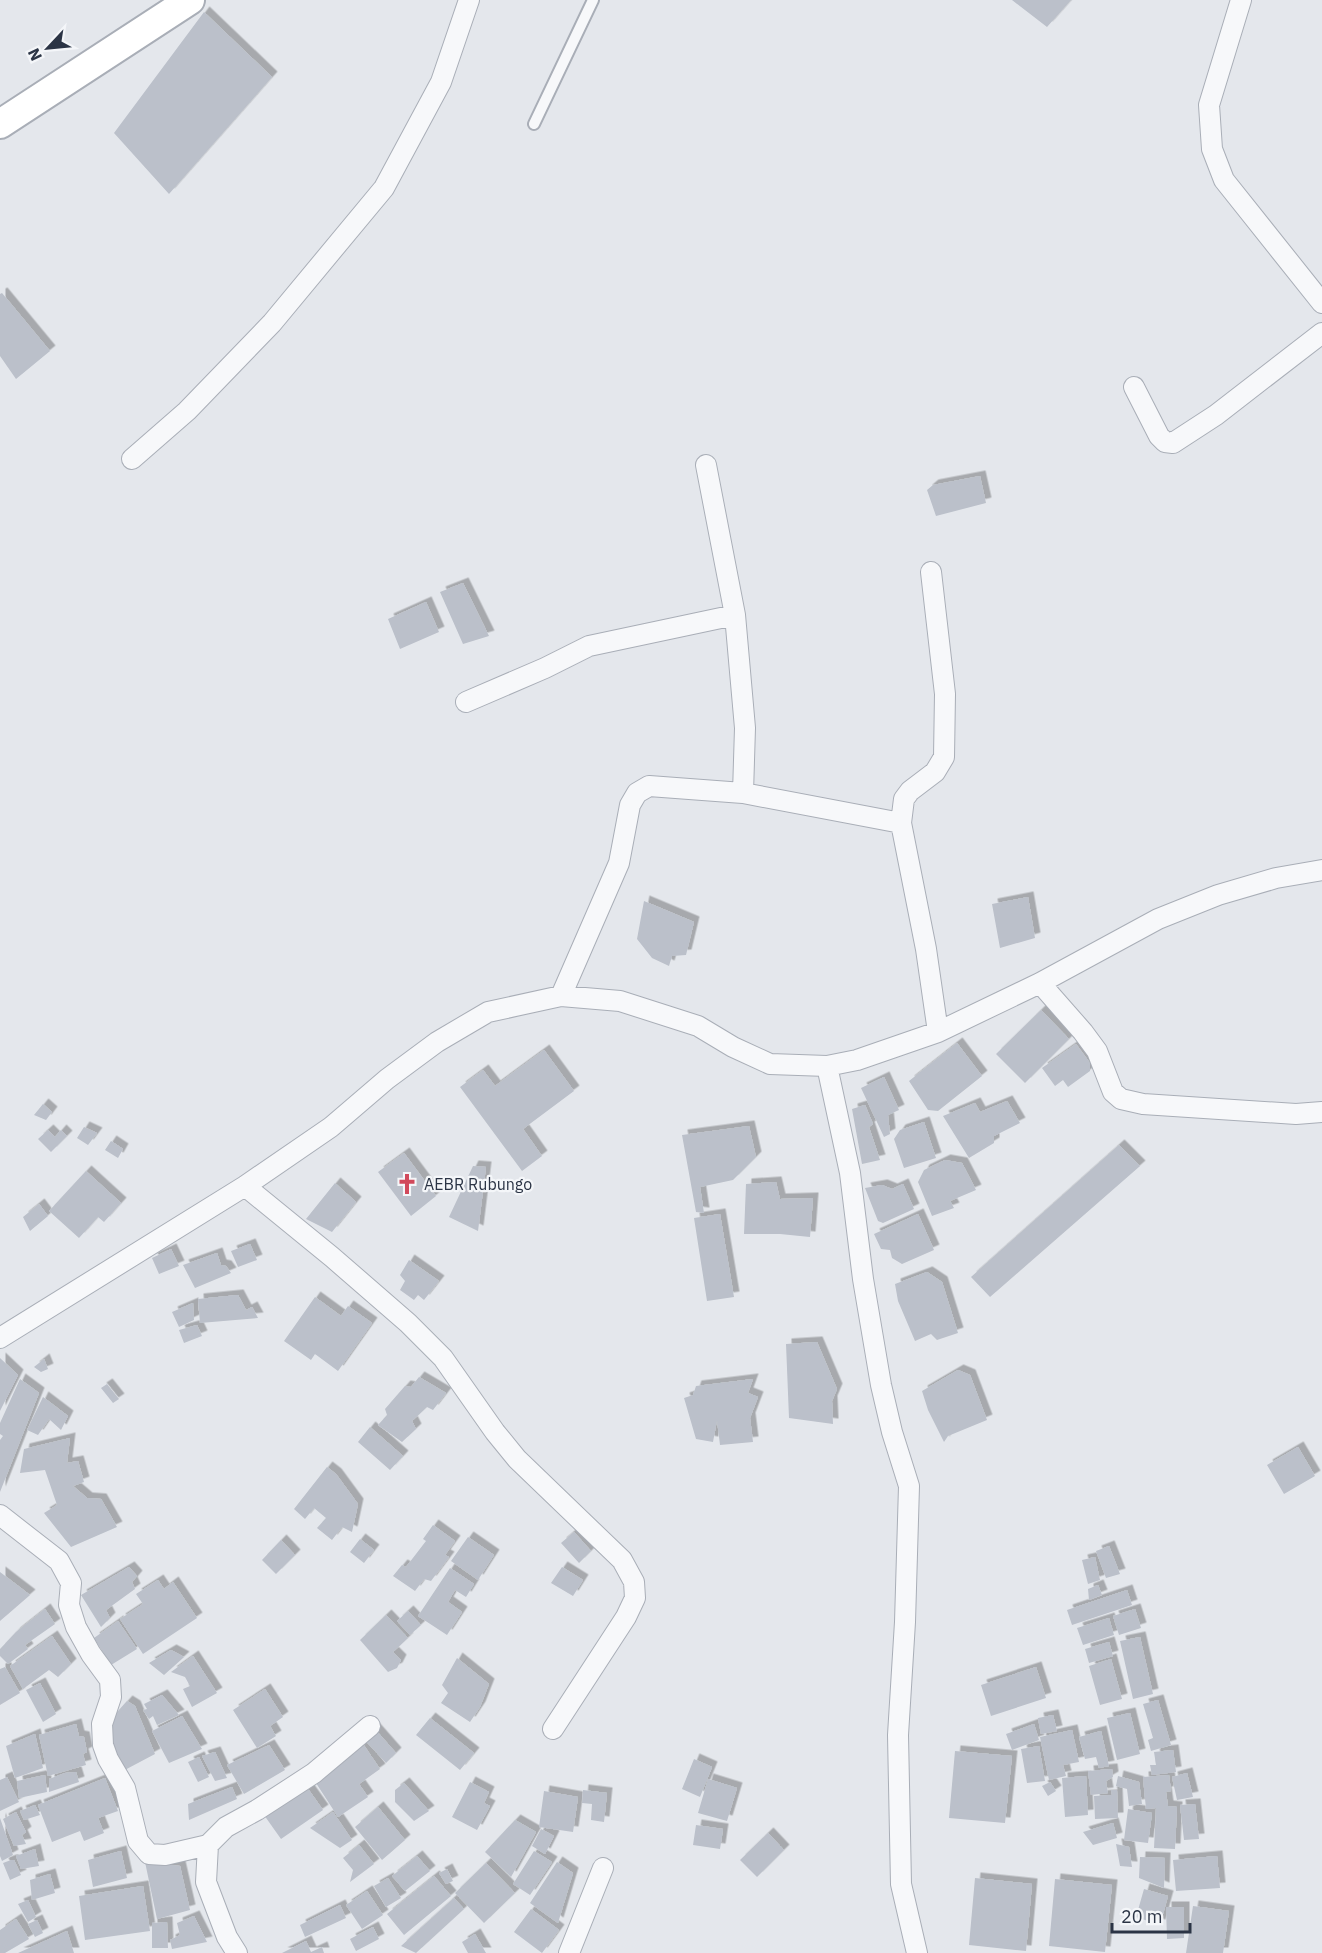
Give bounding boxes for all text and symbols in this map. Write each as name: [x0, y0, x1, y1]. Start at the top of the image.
north arrow: [18, 18, 78, 78]
text: N: [23, 45, 46, 64]
church icon: AEBR Rubungo: [395, 1172, 419, 1196]
place label: AEBR Rubungo: [424, 1174, 532, 1194]
scale bar: [1112, 1896, 1190, 1934]
text: 20 m: [1121, 1905, 1163, 1928]

